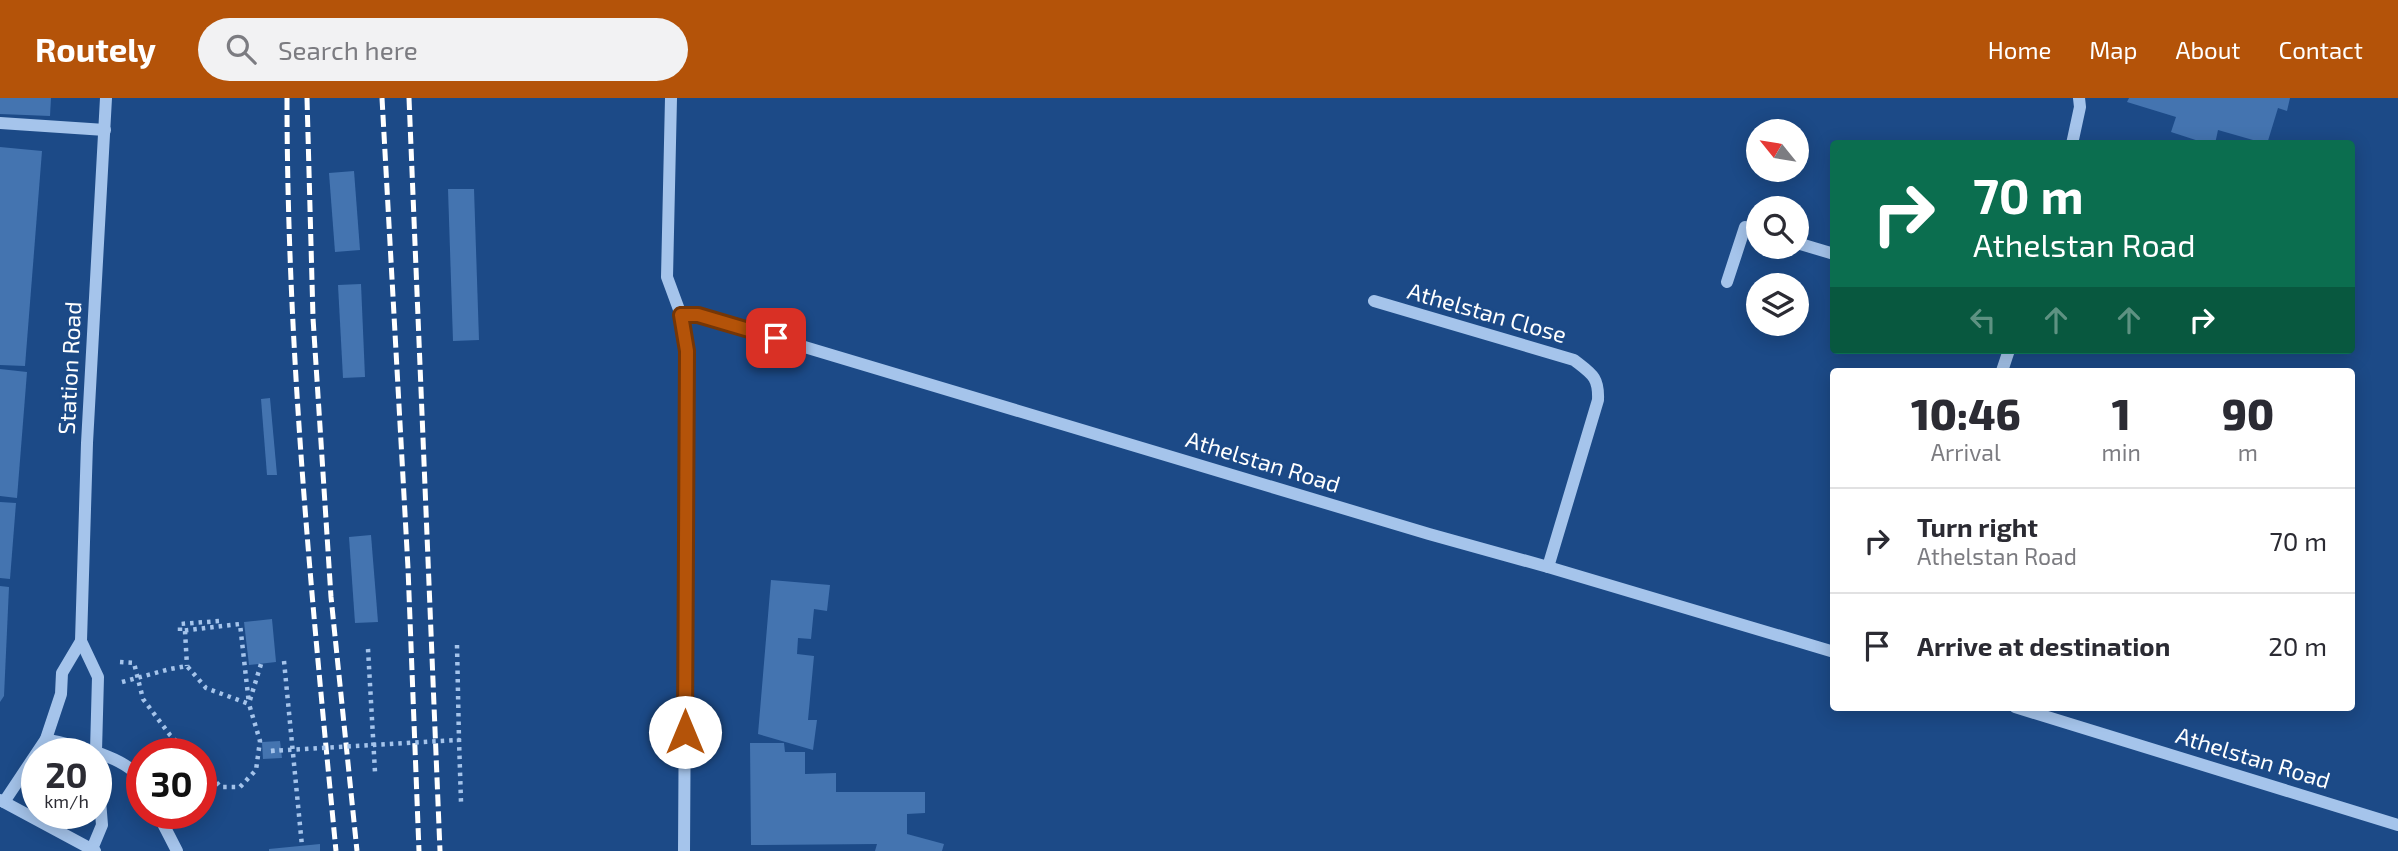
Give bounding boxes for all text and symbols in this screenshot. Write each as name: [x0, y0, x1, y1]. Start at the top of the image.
search box: [198, 18, 688, 81]
text: Routely: [35, 29, 156, 69]
icon: search: [222, 30, 260, 68]
text: Search here: [278, 34, 418, 65]
text: Home: [1988, 35, 2051, 64]
text: Map: [2089, 35, 2137, 64]
text: About: [2175, 35, 2241, 64]
text: Contact: [2279, 35, 2363, 64]
north arrow: [1746, 119, 1810, 182]
map controls: [1746, 119, 1809, 336]
text: 70 m: [1973, 165, 2084, 224]
icon: right: [1858, 168, 1949, 259]
button: search: [1746, 196, 1809, 259]
text: Athelstan Road: [1973, 225, 2195, 263]
button: layers: [1746, 273, 1809, 336]
street label: Athelstan Close: [1405, 276, 1570, 348]
street label: Station Road: [52, 301, 86, 435]
icon: left: [1964, 301, 2002, 339]
icon: ahead: [2037, 301, 2075, 339]
icon: ahead: [2110, 301, 2148, 339]
icon: right: [2183, 301, 2221, 339]
pin: [746, 308, 806, 368]
icon: arrive: [757, 319, 795, 357]
text: 10:46: [1911, 388, 2021, 438]
text: 1: [2112, 388, 2131, 438]
text: 90: [2222, 388, 2274, 438]
street label: Athelstan Road: [1183, 424, 1344, 498]
text: Arrival: [1931, 438, 2001, 466]
text: min: [2102, 438, 2141, 466]
text: m: [2238, 438, 2258, 466]
text: Turn right: [1917, 511, 2038, 542]
icon: right: [1858, 522, 1896, 560]
text: 70 m: [2269, 525, 2327, 556]
text: Athelstan Road: [1917, 542, 2077, 570]
icon: arrive: [1858, 627, 1896, 665]
text: Arrive at destination: [1917, 630, 2170, 661]
text: 20 m: [2268, 630, 2327, 661]
position arrow: [648, 695, 722, 769]
street label: Athelstan Road: [2173, 720, 2334, 794]
speed limit sign: 30: [126, 738, 217, 829]
text: 20: [45, 753, 88, 795]
text: km/h: [44, 790, 89, 812]

